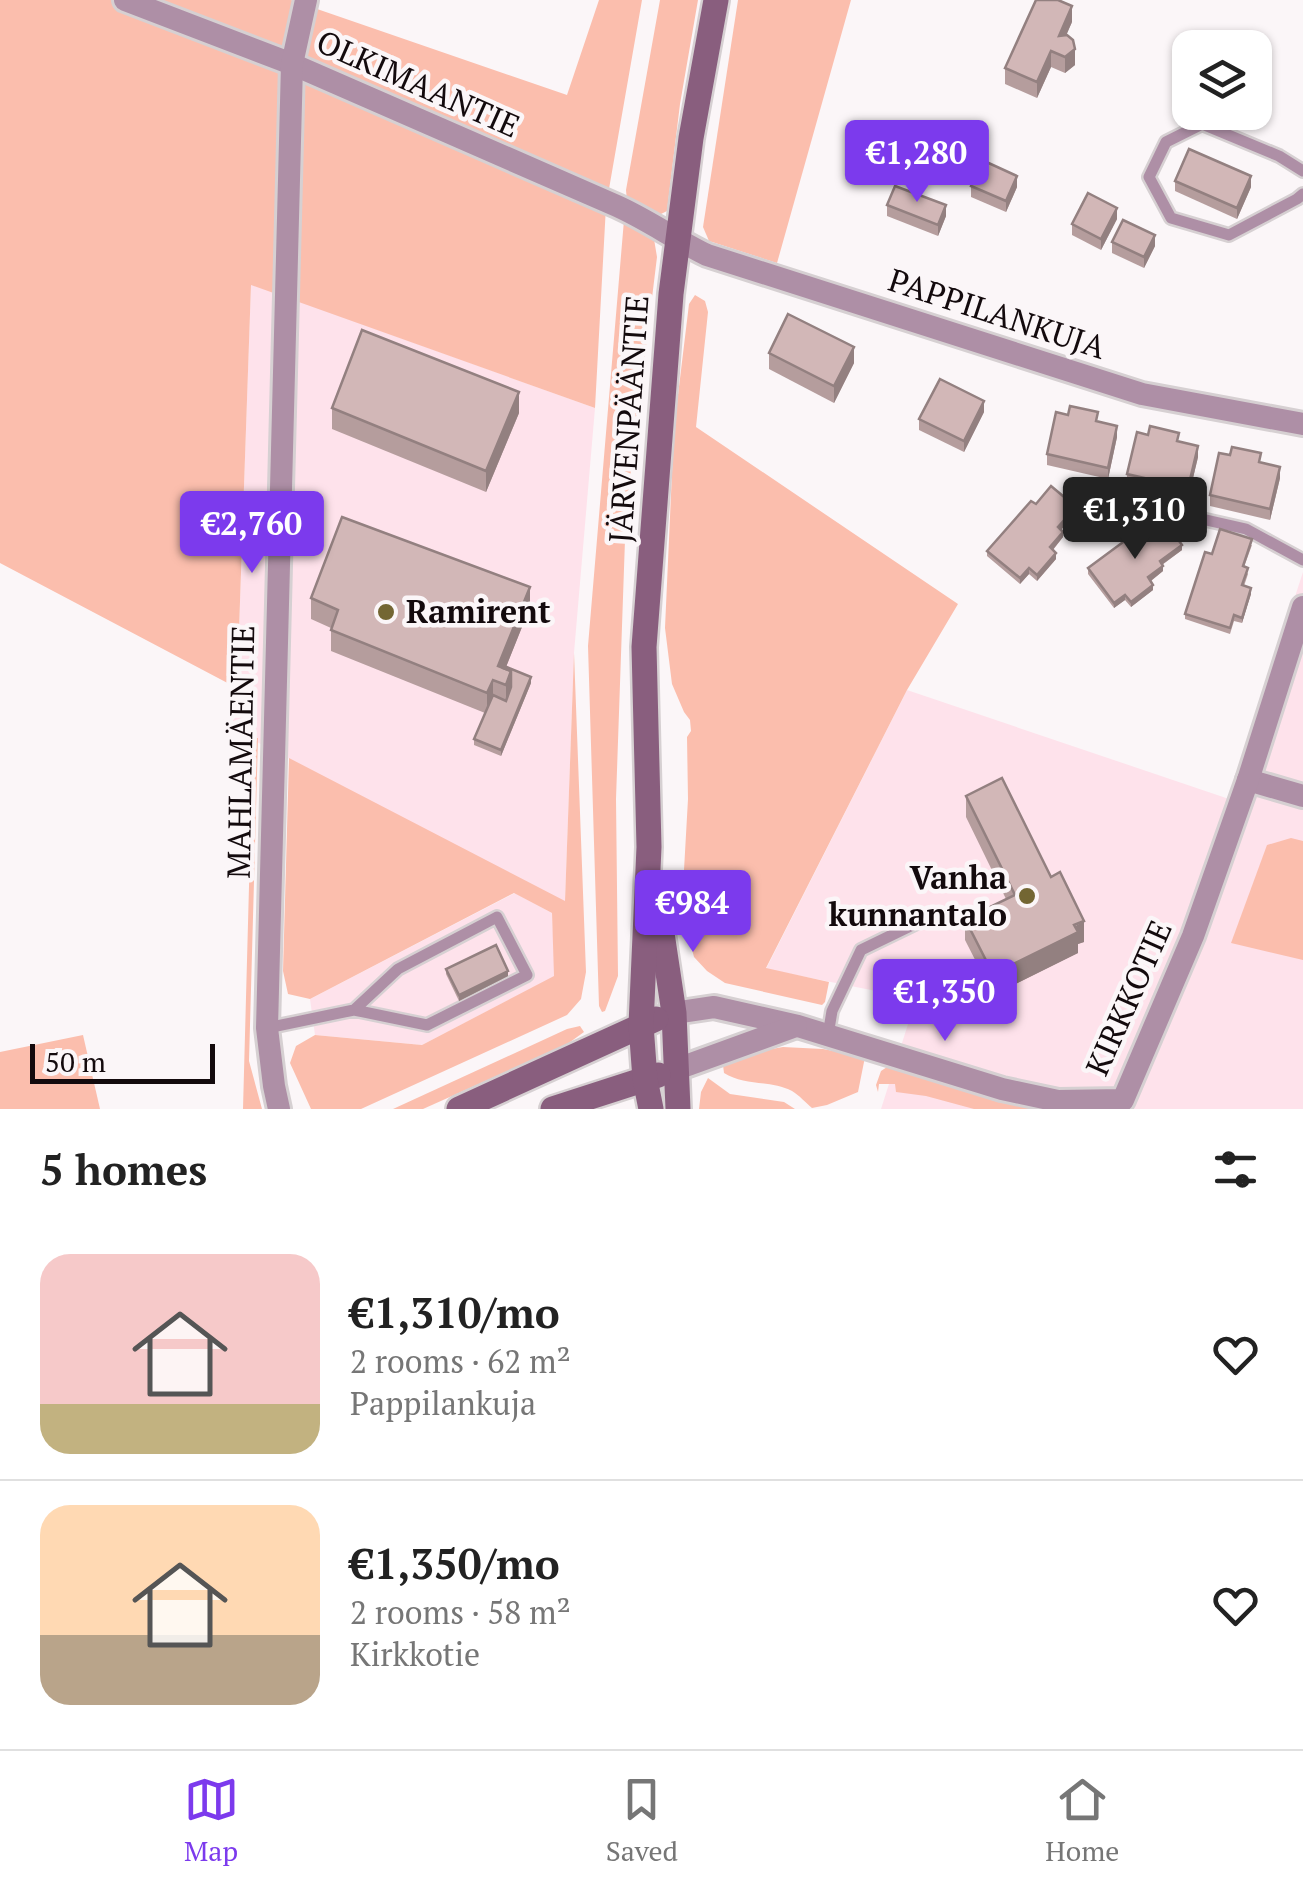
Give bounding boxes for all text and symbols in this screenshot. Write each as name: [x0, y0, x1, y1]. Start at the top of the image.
street label: OLKIMAANTIE: [310, 20, 526, 147]
map controls: [1172, 30, 1272, 130]
button: layers: [1172, 30, 1272, 130]
pin: €1,280: [836, 120, 998, 205]
text: €1,280: [867, 131, 967, 173]
street label: PAPPILANKUJA: [883, 258, 1111, 368]
street label: JÄRVENPÄÄNTIE: [598, 294, 658, 544]
pin: €1,310: [1054, 477, 1216, 562]
text: €1,310: [1085, 488, 1185, 530]
pin: €2,760: [171, 491, 333, 576]
text: €2,760: [202, 502, 302, 544]
place label: Ramirent: [406, 590, 551, 632]
marker: Ramirent: [375, 601, 397, 623]
street label: MAHLAMÄENTIE: [217, 625, 263, 879]
place label: Vanha kunnantalo: [829, 856, 1007, 935]
pin: €984: [634, 870, 752, 955]
text: €984: [657, 881, 729, 923]
marker: Vanha kunnantalo: [1016, 885, 1038, 907]
street label: KIRKKOTIE: [1075, 914, 1181, 1082]
pin: €1,350: [864, 959, 1026, 1044]
text: €1,350: [895, 970, 995, 1012]
scale bar: [30, 1039, 215, 1084]
text: 50 m: [45, 1043, 106, 1080]
text: 5 homes: [40, 1141, 207, 1197]
icon: filters: [1208, 1142, 1263, 1197]
text: €1,310/mo: [350, 1284, 560, 1340]
icon: home: [120, 1294, 240, 1414]
icon: heart: [1208, 1327, 1263, 1382]
text: 2 rooms · 62 m²: [350, 1340, 571, 1382]
text: Pappilankuja: [350, 1382, 536, 1424]
text: €1,350/mo: [350, 1535, 560, 1591]
icon: home: [120, 1545, 240, 1665]
icon: heart: [1208, 1578, 1263, 1633]
text: 2 rooms · 58 m²: [350, 1591, 571, 1633]
text: Kirkkotie: [350, 1633, 480, 1675]
tab: Map: [184, 1772, 239, 1869]
tab: Saved: [606, 1772, 678, 1869]
tab: Home: [1045, 1772, 1119, 1869]

